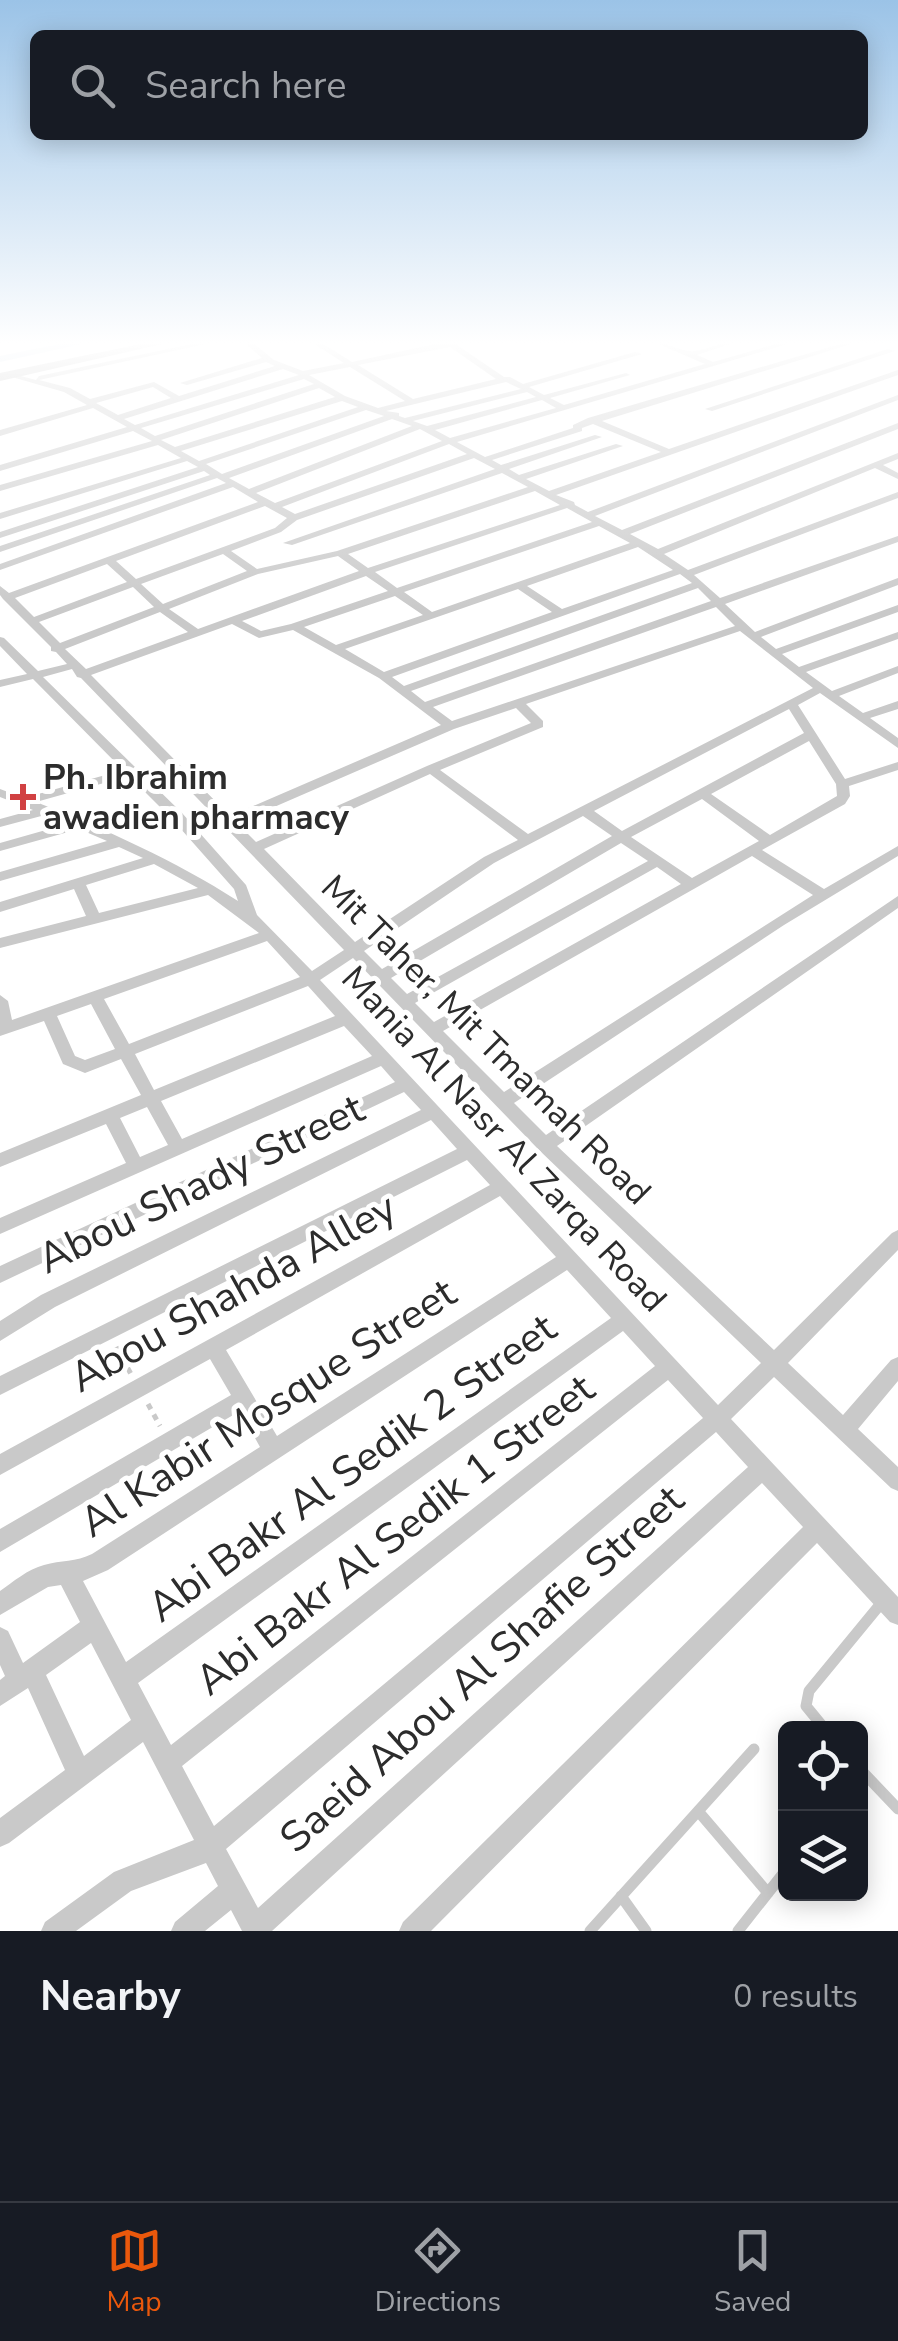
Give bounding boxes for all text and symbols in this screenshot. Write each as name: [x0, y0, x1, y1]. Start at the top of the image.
search box: [30, 30, 868, 140]
icon: search: [65, 58, 120, 113]
text: Search here: [145, 60, 346, 111]
place label: Ph. Ibrahim awadien pharmacy: [43, 754, 349, 841]
marker: Ph. Ibrahim awadien pharmacy: [12, 786, 34, 808]
street label: Mit Taher, Mit Tmamah Road: [311, 865, 661, 1215]
street label: Mania Al Nasr Al Zarqa Road: [331, 956, 677, 1322]
street label: Abou Shady Street: [28, 1080, 374, 1288]
street label: Abou Shahda Alley: [60, 1179, 407, 1406]
street label: Al Kabir Mosque Street: [69, 1265, 467, 1551]
street label: Abi Bakr Al Sedik 2 Street: [136, 1300, 568, 1636]
street label: Abi Bakr Al Sedik 1 Street: [184, 1361, 607, 1709]
street label: Saeid Abou Al Shafie Street: [268, 1472, 696, 1866]
map controls: [778, 1721, 868, 1901]
button: locate: [778, 1721, 868, 1811]
button: layers: [778, 1811, 868, 1901]
text: Nearby: [40, 1968, 181, 2025]
text: 0 results: [733, 1975, 858, 2018]
tab: Map: [107, 2223, 162, 2321]
tab: Directions: [375, 2223, 501, 2321]
tab: Saved: [714, 2223, 791, 2321]

